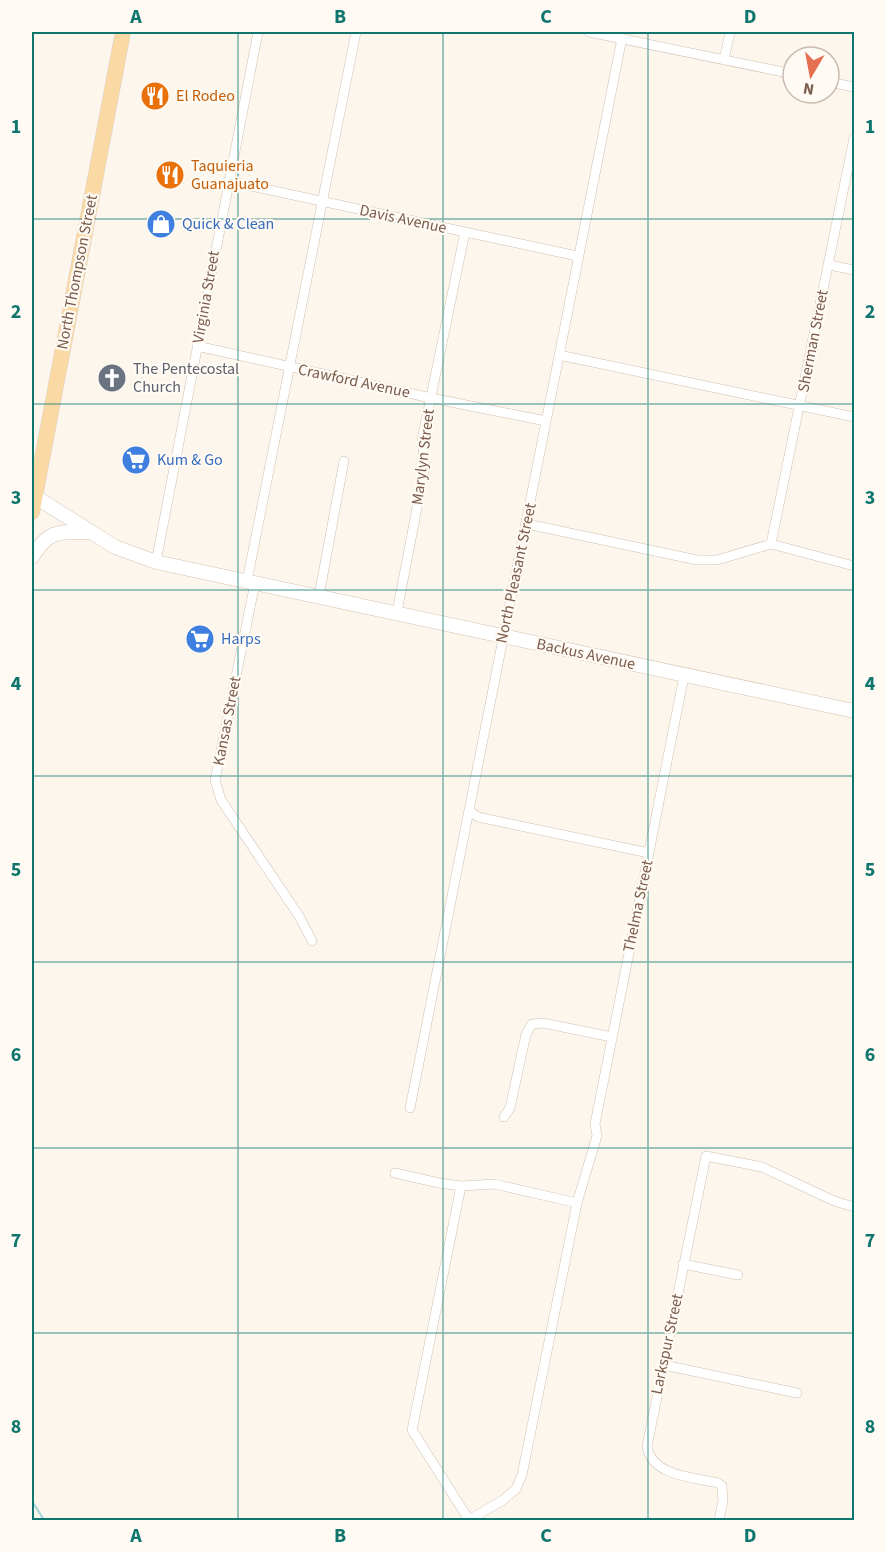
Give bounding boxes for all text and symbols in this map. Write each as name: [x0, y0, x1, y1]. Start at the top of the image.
text: A: [129, 3, 142, 31]
text: B: [334, 3, 346, 31]
text: C: [540, 3, 552, 31]
text: D: [744, 3, 756, 31]
north arrow: [781, 45, 841, 105]
text: N: [801, 77, 816, 101]
restaurant icon: El Rodeo: [139, 80, 171, 112]
place label: El Rodeo: [176, 85, 235, 107]
text: 1: [11, 113, 21, 141]
text: 1: [865, 113, 875, 141]
place label: Taquieria Guanajuato: [191, 155, 269, 195]
restaurant icon: Taquieria Guanajuato: [154, 159, 186, 191]
street label: North Thompson Street: [51, 192, 103, 351]
street label: Davis Avenue: [357, 199, 449, 239]
shop icon: Quick & Clean: [145, 208, 177, 240]
place label: Quick & Clean: [182, 213, 274, 235]
street label: Virginia Street: [187, 248, 225, 345]
street label: Sherman Street: [792, 287, 834, 394]
text: 2: [11, 298, 21, 326]
text: 2: [865, 298, 875, 326]
place label: The Pentecostal Church: [133, 358, 239, 398]
street label: Crawford Avenue: [296, 358, 412, 404]
church icon: The Pentecostal Church: [96, 362, 128, 394]
street label: Marylyn Street: [406, 407, 440, 506]
supermarket icon: Kum & Go: [120, 444, 152, 476]
place label: Kum & Go: [157, 449, 223, 471]
text: 3: [11, 484, 21, 512]
text: 3: [865, 484, 875, 512]
street label: North Pleasant Street: [490, 500, 542, 645]
supermarket icon: Harps: [184, 623, 216, 655]
place label: Harps: [221, 628, 261, 650]
street label: Backus Avenue: [535, 633, 637, 675]
text: 4: [11, 670, 22, 698]
text: 4: [865, 670, 876, 698]
street label: Kansas Street: [208, 674, 247, 768]
text: 5: [11, 856, 21, 884]
text: 5: [865, 856, 875, 884]
street label: Thelma Street: [617, 857, 659, 954]
text: 6: [11, 1041, 21, 1069]
text: 6: [865, 1041, 875, 1069]
text: 7: [11, 1227, 21, 1255]
text: 7: [865, 1227, 875, 1255]
street label: Larkspur Street: [646, 1291, 689, 1396]
text: 8: [11, 1413, 21, 1441]
text: 8: [865, 1413, 875, 1441]
text: A: [129, 1522, 142, 1550]
text: B: [334, 1522, 346, 1550]
text: C: [540, 1522, 552, 1550]
text: D: [744, 1522, 756, 1550]

